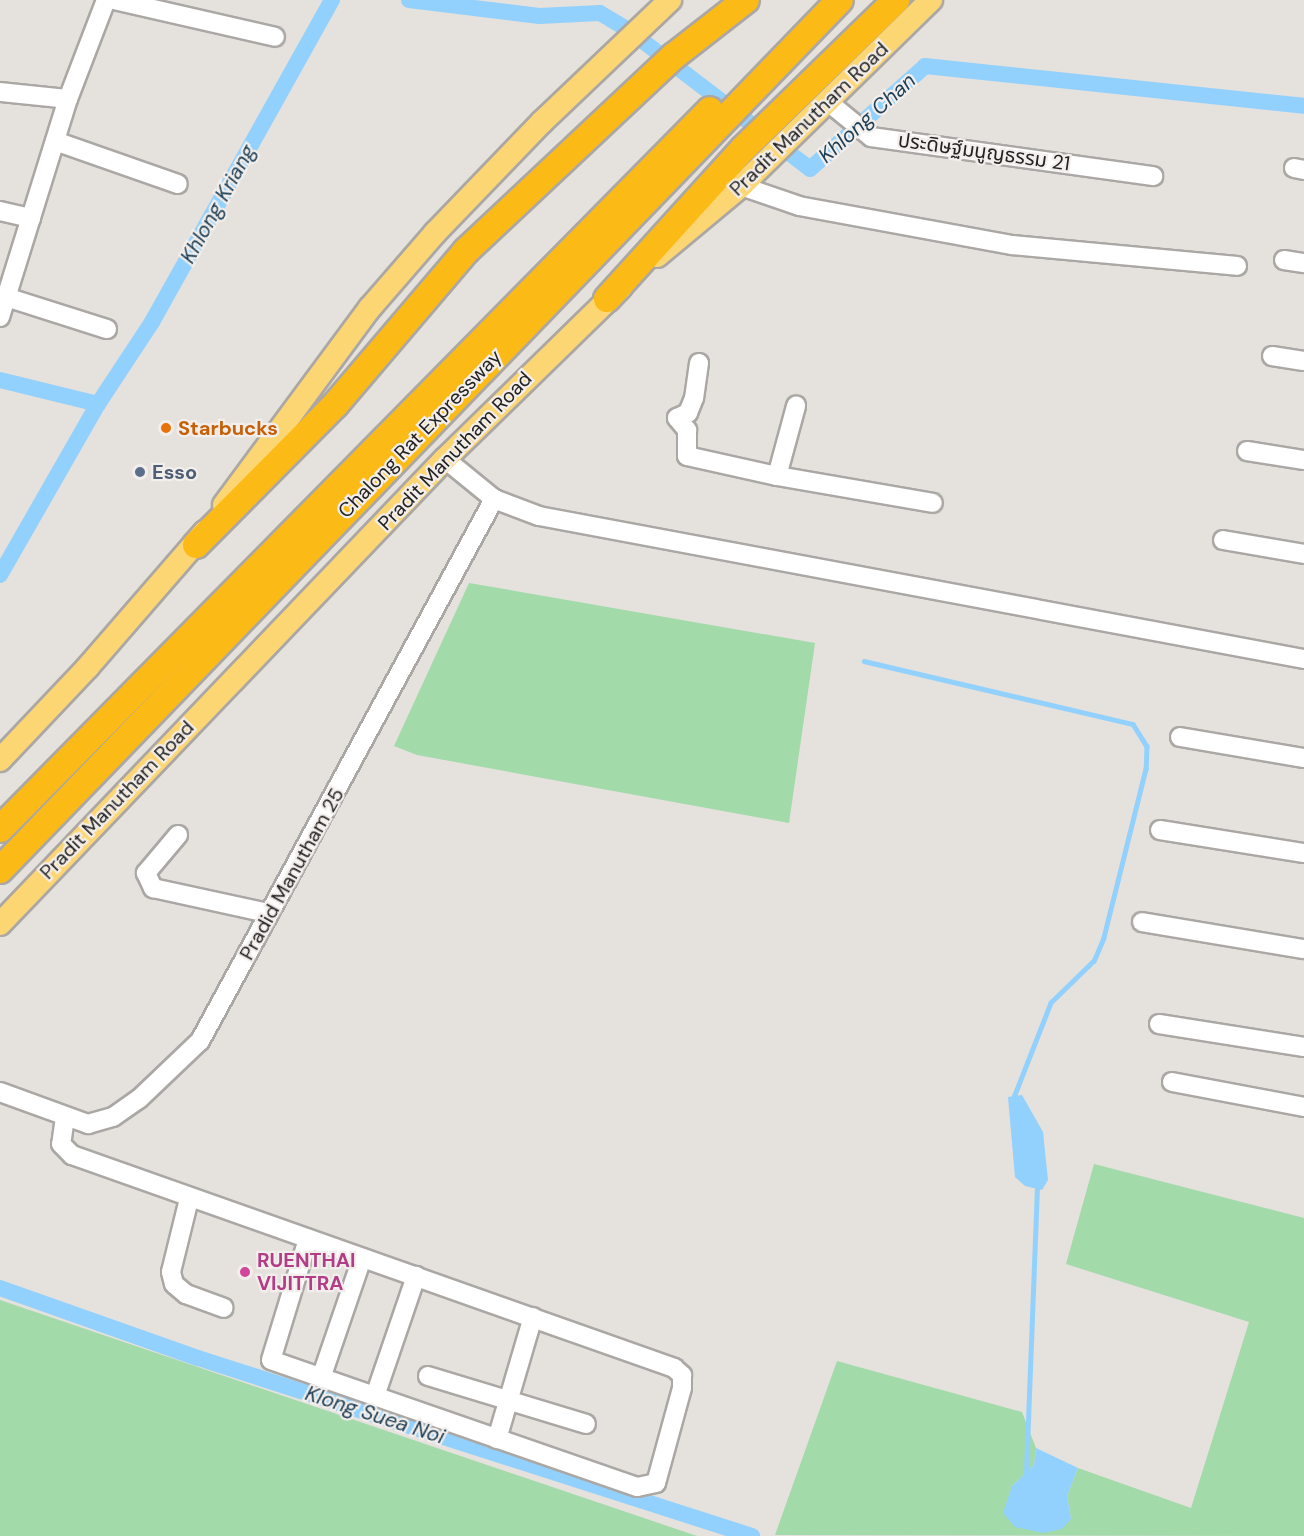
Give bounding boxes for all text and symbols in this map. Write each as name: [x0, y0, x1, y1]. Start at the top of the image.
street label: Pradit Manutham Road: [725, 37, 893, 201]
water label: Khlong Chan: [813, 68, 921, 168]
street label: ประดิษฐ์มนูญธรรม 21: [897, 128, 1071, 176]
water label: Khlong Kriang: [175, 140, 261, 268]
street label: Chalong Rat Expressway: [333, 345, 507, 523]
street label: Pradit Manutham Road: [373, 367, 537, 535]
place label: Starbucks: [178, 416, 278, 440]
marker: Starbucks: [159, 421, 173, 435]
place label: Esso: [152, 460, 197, 484]
marker: Esso: [133, 465, 147, 479]
street label: Pradit Manutham Road: [35, 716, 199, 884]
street label: Pradid Manutham 25: [235, 784, 349, 964]
place label: RUENTHAI VIJITTRA: [257, 1248, 355, 1295]
marker: RUENTHAI VIJITTRA: [238, 1265, 252, 1279]
water label: Klong Suea Noi: [302, 1381, 448, 1449]

